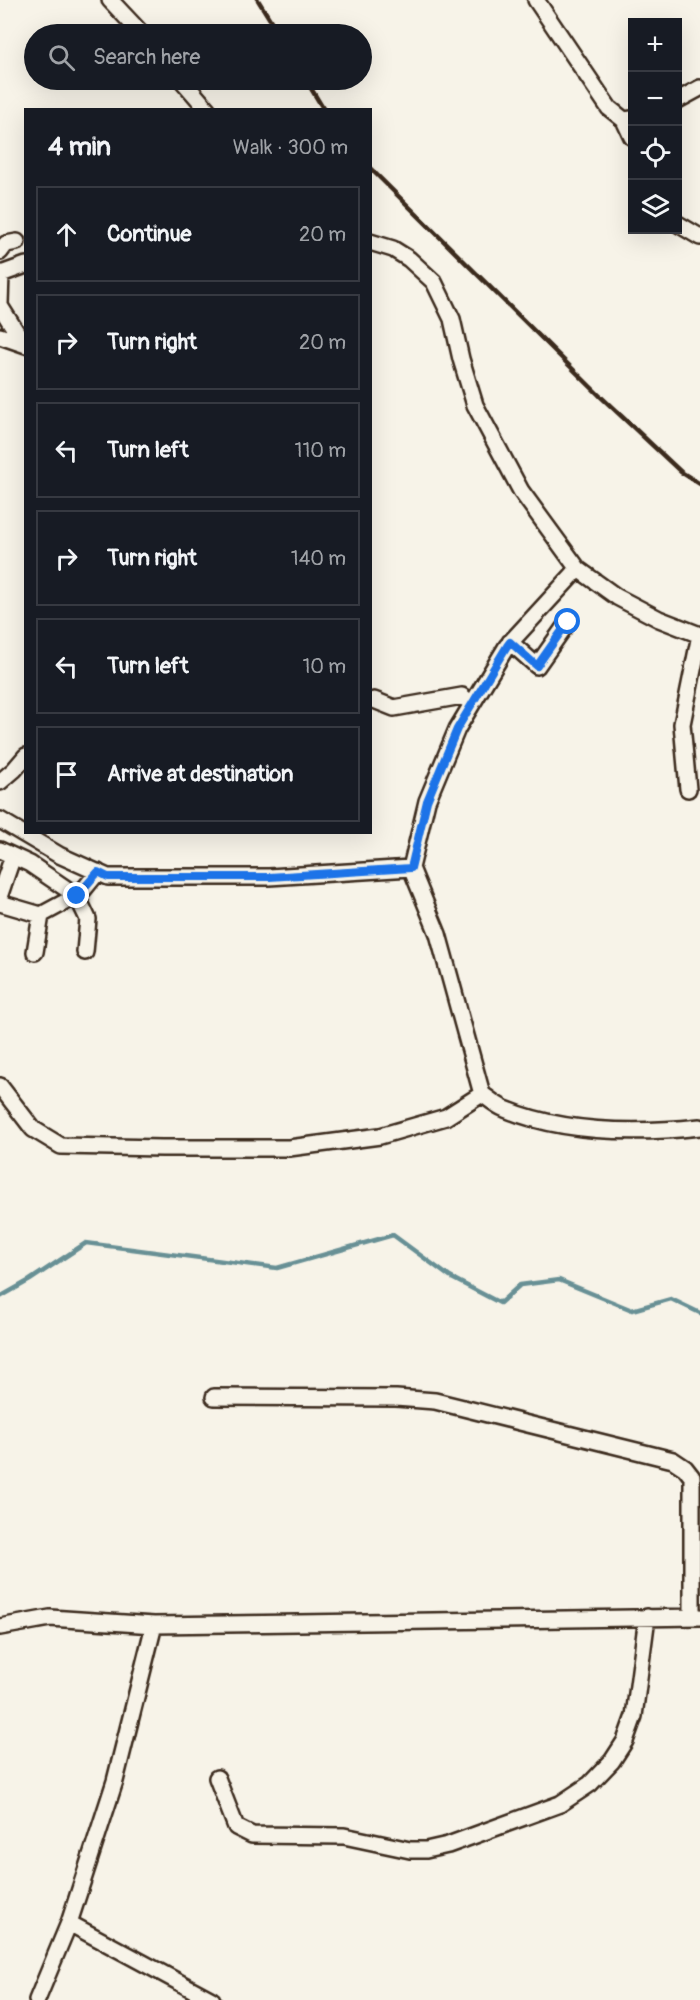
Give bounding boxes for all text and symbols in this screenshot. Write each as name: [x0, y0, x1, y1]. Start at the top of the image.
map controls: [628, 18, 682, 234]
button: +: [628, 18, 682, 72]
search box: [24, 24, 372, 90]
icon: search: [45, 41, 78, 74]
text: Search here: [93, 43, 200, 71]
button: −: [628, 72, 682, 126]
button: locate: [628, 126, 682, 180]
text: 4 min: [48, 131, 111, 163]
text: Walk · 300 m: [233, 135, 348, 160]
button: layers: [628, 180, 682, 234]
icon: ahead: [50, 218, 83, 251]
text: Continue: [107, 220, 191, 248]
text: 20 m: [299, 222, 346, 247]
icon: right: [50, 326, 83, 359]
text: Turn right: [107, 328, 197, 356]
text: 20 m: [299, 330, 346, 355]
icon: left: [50, 434, 83, 467]
text: Turn left: [107, 436, 189, 464]
text: 110 m: [295, 438, 346, 463]
icon: right: [50, 542, 83, 575]
text: Turn right: [107, 544, 197, 572]
text: 140 m: [291, 546, 346, 571]
route start: [554, 608, 580, 634]
icon: left: [50, 650, 83, 683]
text: Turn left: [107, 652, 189, 680]
text: 10 m: [302, 654, 346, 679]
icon: arrive: [50, 758, 83, 791]
text: Arrive at destination: [107, 760, 293, 788]
route end: [63, 882, 89, 908]

